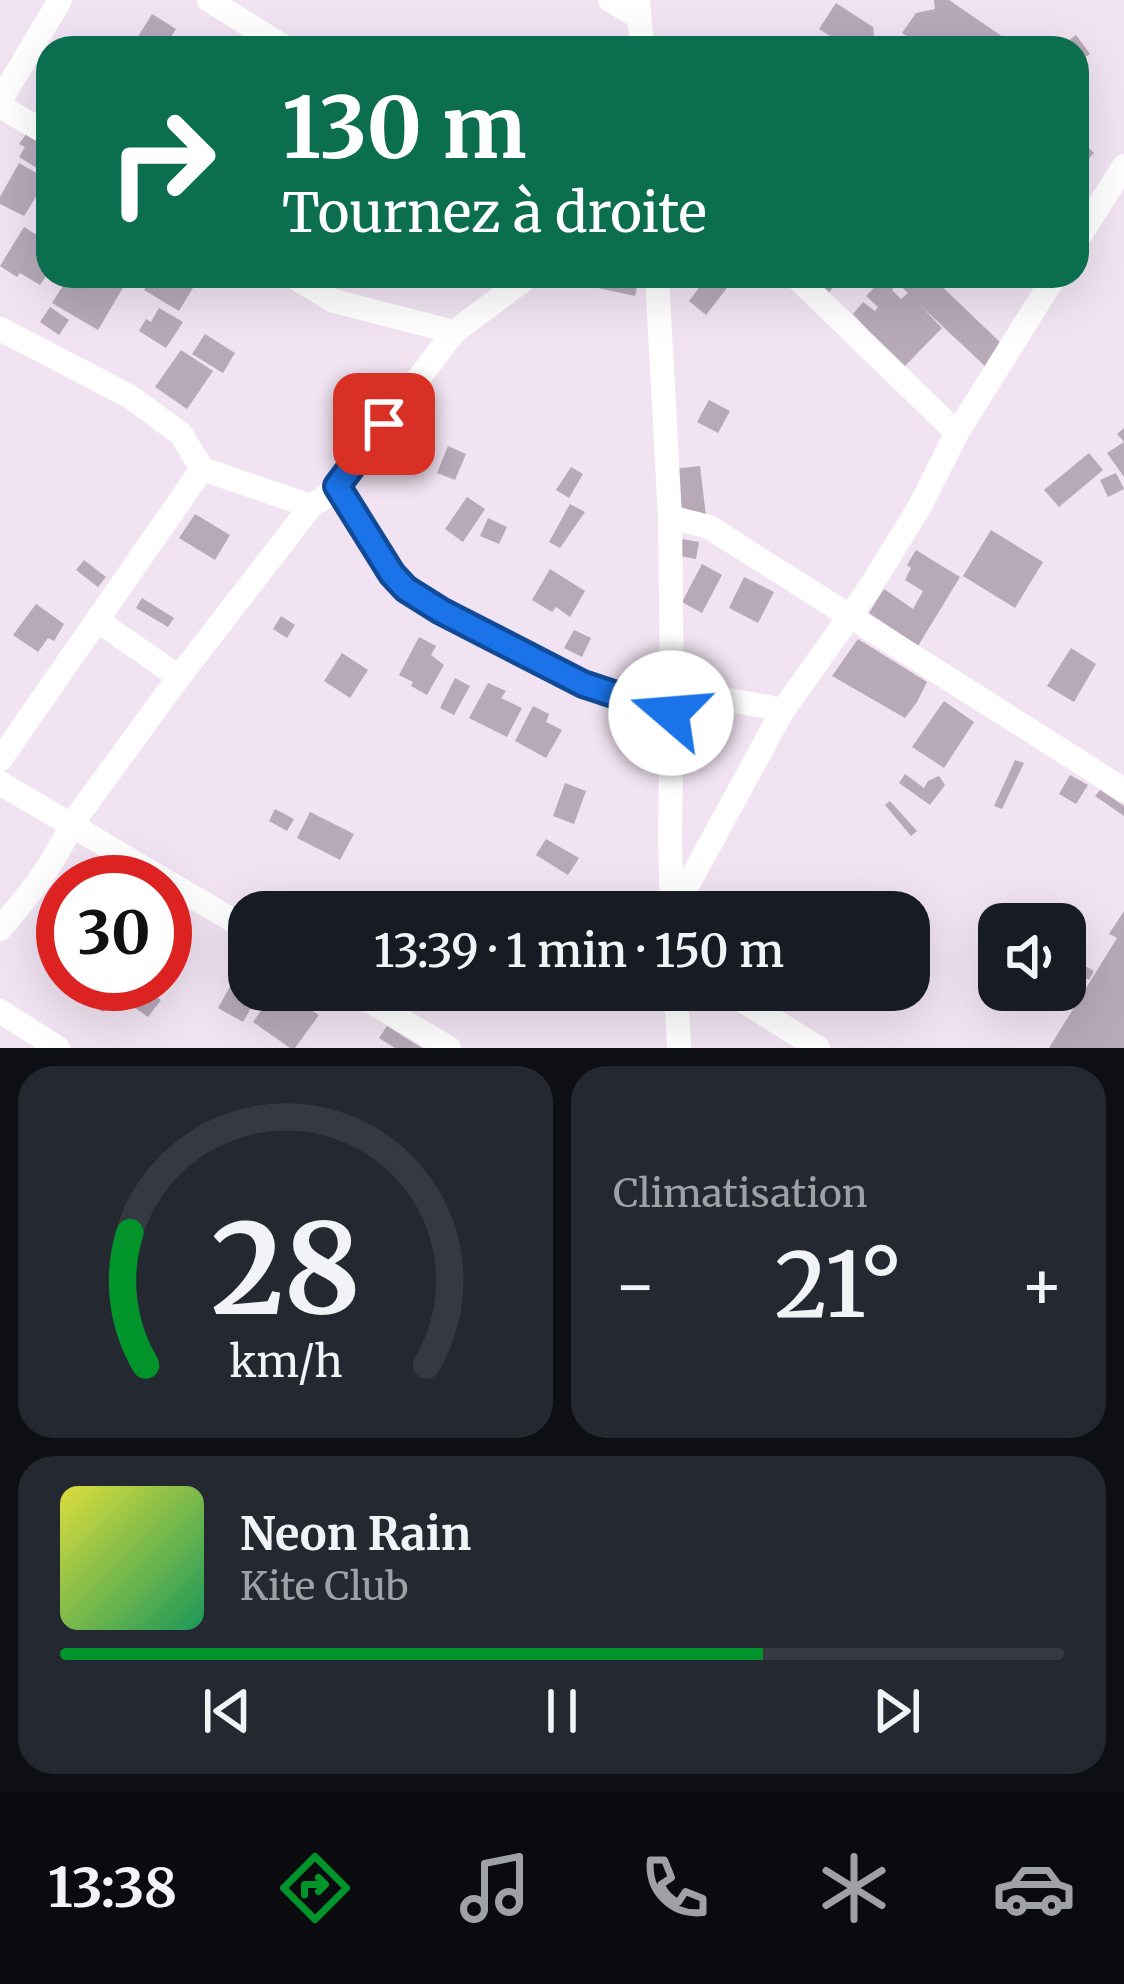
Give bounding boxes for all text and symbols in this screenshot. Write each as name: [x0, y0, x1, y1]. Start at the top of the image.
text: 130 m: [282, 75, 526, 181]
icon: right: [84, 84, 240, 240]
text: Tournez à droite: [282, 179, 707, 247]
pin: [333, 373, 435, 475]
icon: arrive: [351, 391, 417, 457]
position arrow: [608, 650, 734, 776]
speed limit sign: 30: [36, 855, 192, 1011]
map controls: [978, 903, 1086, 1011]
button: sound: [978, 903, 1086, 1011]
text: 13:39 · 1 min · 150 m: [374, 923, 784, 979]
text: Climatisation: [613, 1169, 868, 1218]
text: 28: [211, 1191, 360, 1348]
text: 21°: [775, 1228, 902, 1342]
text: −: [613, 1244, 657, 1327]
text: +: [1020, 1244, 1064, 1327]
text: km/h: [229, 1335, 342, 1389]
text: Neon Rain: [240, 1506, 471, 1562]
text: Kite Club: [240, 1562, 409, 1611]
icon: previous: [194, 1678, 260, 1744]
icon: pause: [529, 1678, 595, 1744]
icon: next: [864, 1678, 930, 1744]
icon: directions: [273, 1846, 357, 1930]
icon: music: [453, 1846, 537, 1930]
icon: phone: [633, 1846, 717, 1930]
icon: climate: [812, 1846, 896, 1930]
icon: car: [992, 1846, 1076, 1930]
text: 13:38: [48, 1854, 177, 1922]

